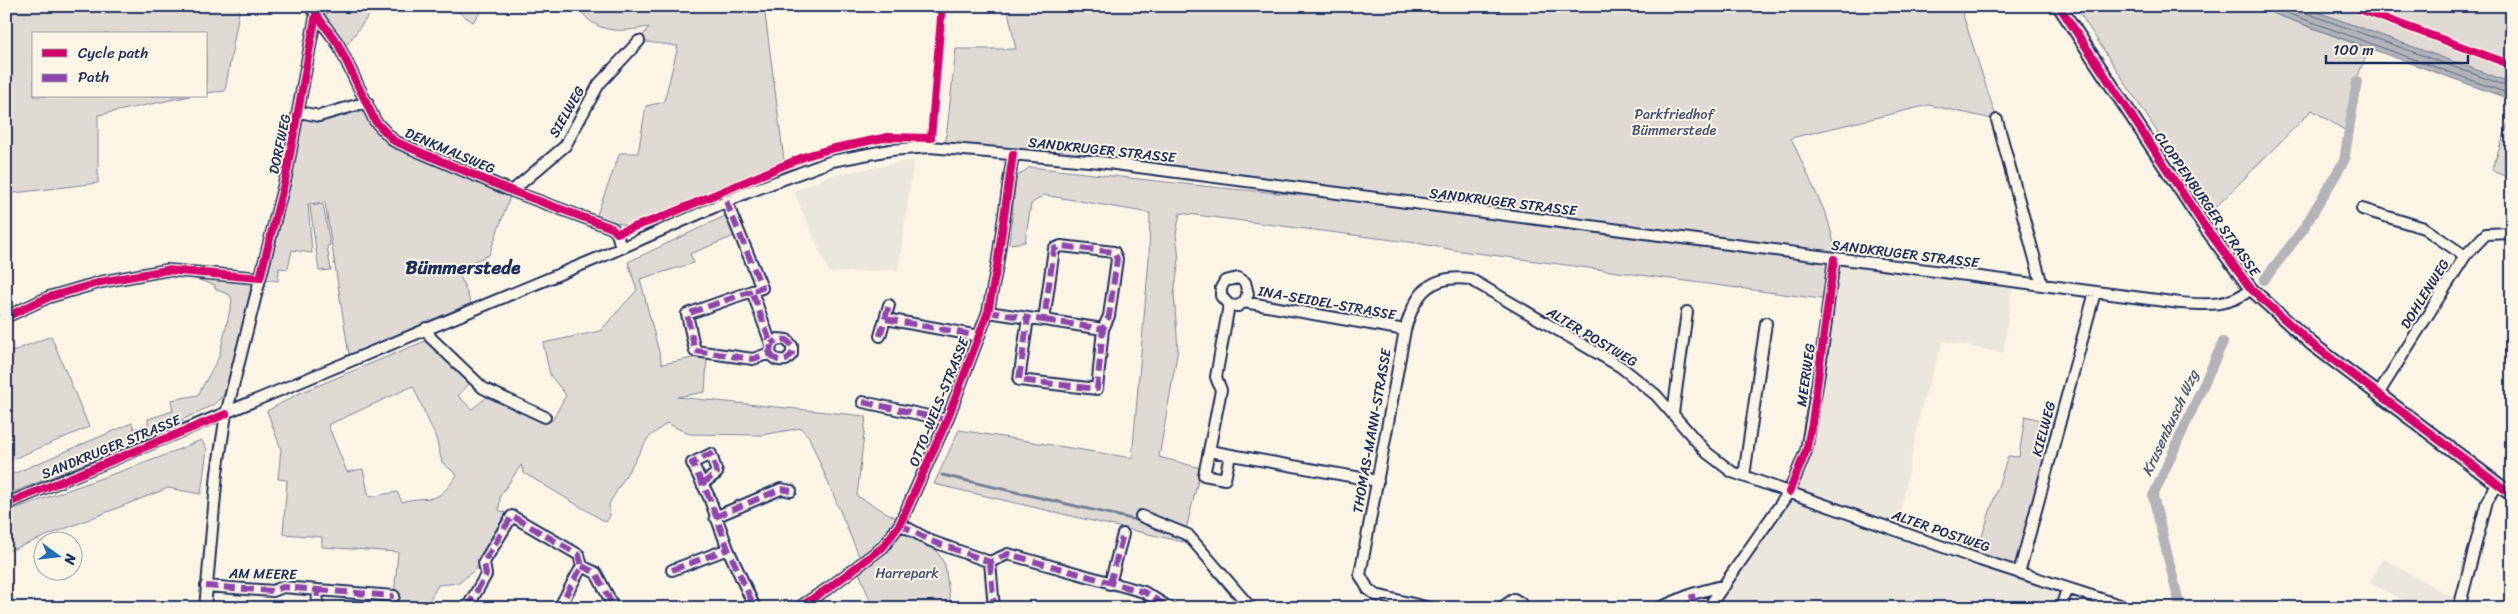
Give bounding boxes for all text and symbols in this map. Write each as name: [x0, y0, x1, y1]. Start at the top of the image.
legend: [32, 32, 208, 98]
scale bar: [2326, 32, 2468, 64]
text: 100 m: [2333, 37, 2374, 63]
text: Cycle path: [78, 40, 149, 66]
text: Path: [78, 64, 109, 90]
street label: SIELWEG: [542, 81, 592, 143]
park label: Parkfriedhof Bümmerstede: [1632, 102, 1717, 143]
street label: DORFWEG: [261, 111, 299, 176]
street label: DENKMALSWEG: [401, 121, 499, 181]
street label: CLOPPENBURGER STRASSE: [2147, 126, 2267, 283]
street label: SANDKRUGER STRASSE: [1027, 130, 1178, 170]
street label: SANDKRUGER STRASSE: [1428, 181, 1579, 224]
street label: SANDKRUGER STRASSE: [1830, 233, 1981, 276]
district label: Bümmerstede: [406, 251, 521, 284]
street label: DOHLENWEG: [2394, 254, 2457, 334]
street label: INA-SEIDEL-STRASSE: [1255, 278, 1399, 328]
street label: ALTER POSTWEG: [1541, 299, 1643, 374]
street label: OTTO-WELS-STRASSE: [902, 332, 977, 470]
street label: MEERWEG: [1789, 342, 1823, 408]
street label: THOMAS-MANN-STRASSE: [1345, 345, 1399, 515]
water label: Krusenbusch Wzg: [2134, 364, 2207, 481]
street label: KIELWEG: [2025, 398, 2063, 459]
street label: SANDKRUGER STRASSE: [37, 407, 186, 486]
street label: ALTER POSTWEG: [1887, 502, 1994, 560]
north arrow: [32, 532, 82, 582]
text: N: [57, 550, 84, 567]
street label: AM MEERE: [228, 561, 298, 587]
park label: Harrepark: [875, 561, 939, 586]

